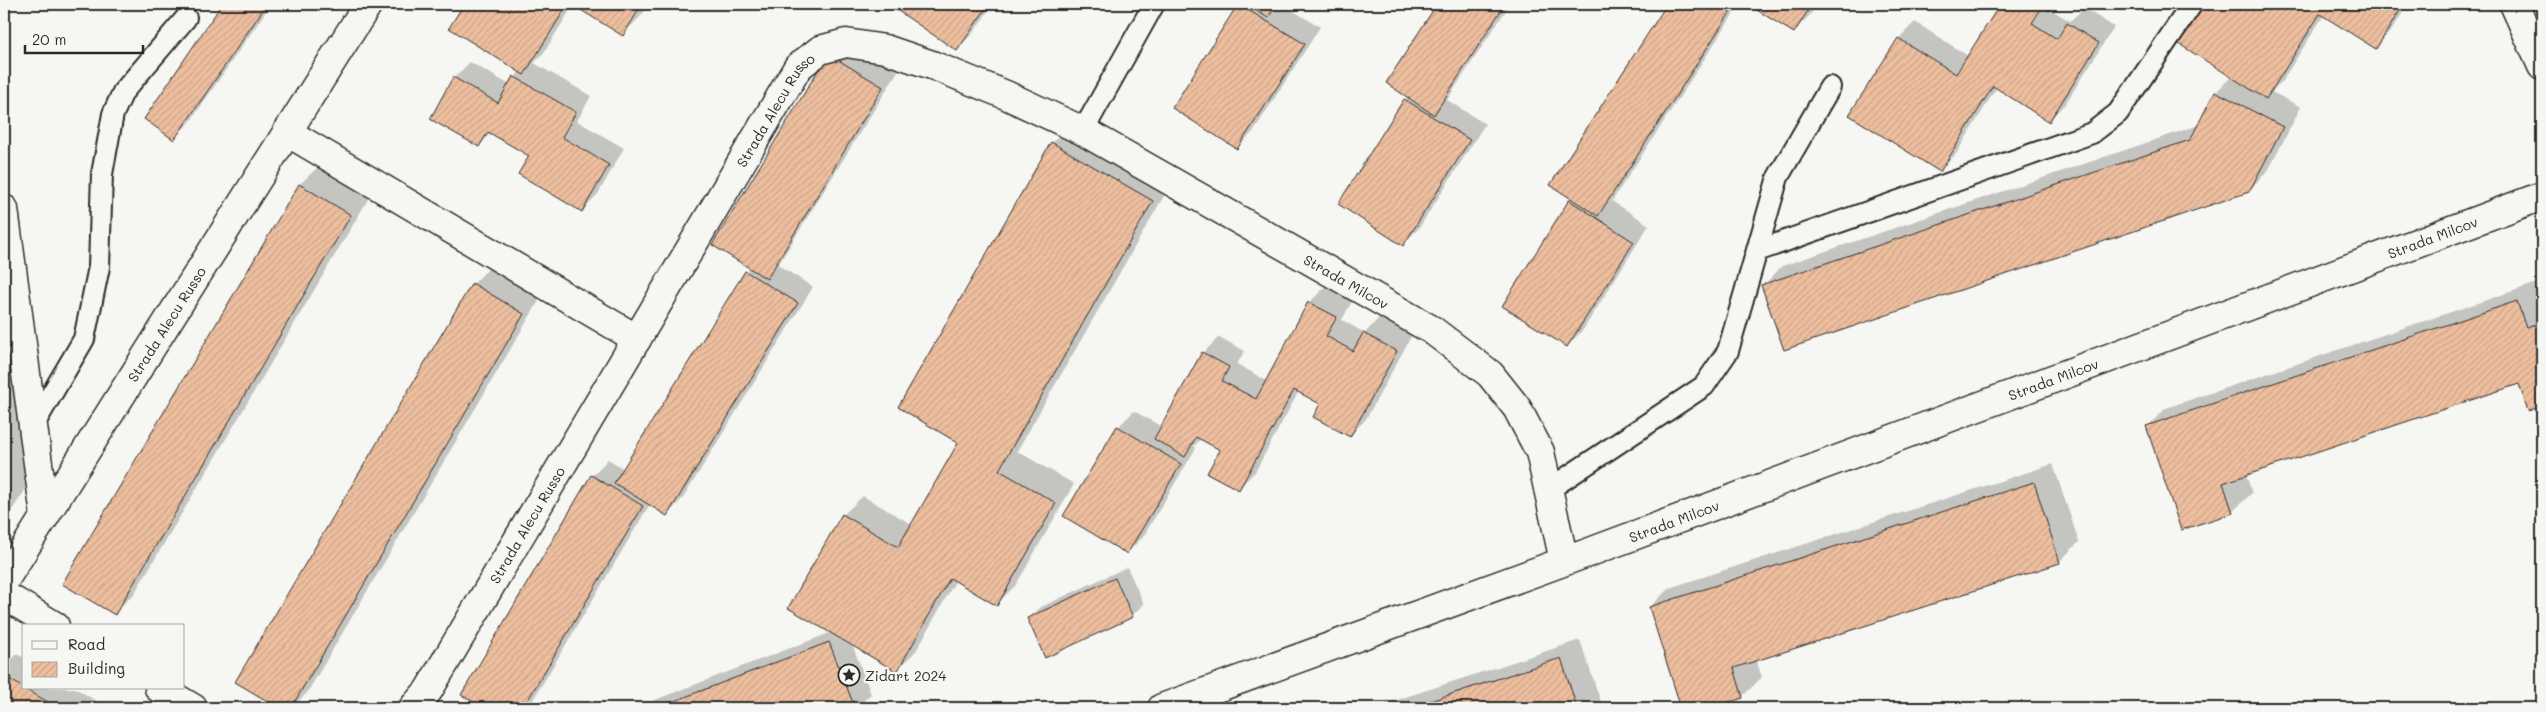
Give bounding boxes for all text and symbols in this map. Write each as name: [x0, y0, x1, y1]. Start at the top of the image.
scale bar: [25, 22, 142, 54]
text: 20 m: [32, 29, 66, 49]
street label: Strada Alecu Russo: [731, 48, 818, 170]
street label: Strada Milcov: [2385, 211, 2480, 262]
street label: Strada Milcov: [1300, 249, 1392, 313]
street label: Strada Alecu Russo: [123, 263, 210, 385]
street label: Strada Milcov: [2005, 353, 2101, 404]
street label: Strada Alecu Russo: [485, 463, 569, 587]
street label: Strada Milcov: [1626, 495, 1722, 546]
legend: [22, 624, 185, 690]
text: Road: [68, 634, 105, 654]
text: Building: [68, 658, 125, 678]
place icon: Zidart 2024: [837, 663, 861, 687]
place label: Zidart 2024: [865, 666, 947, 685]

